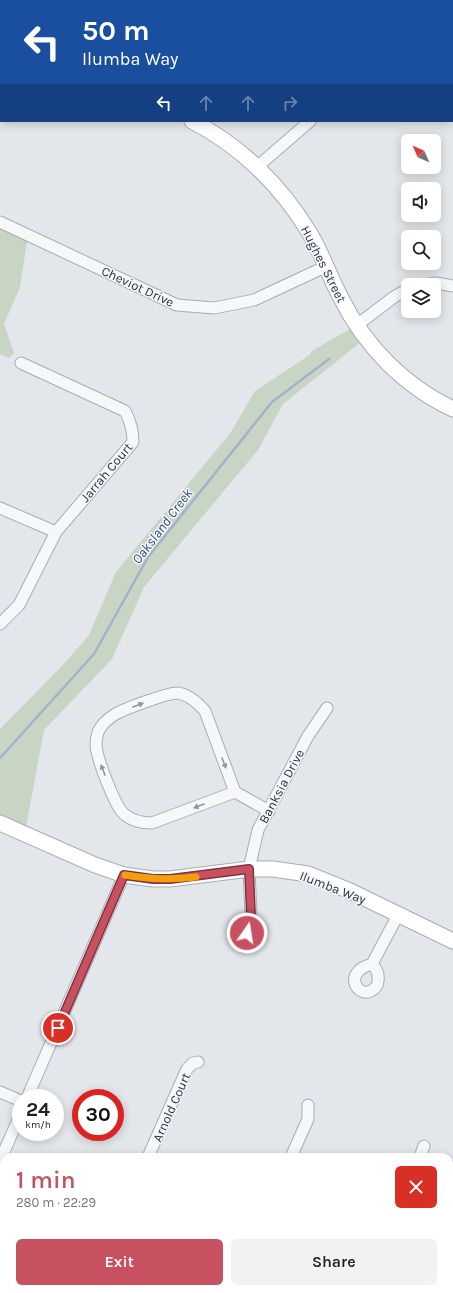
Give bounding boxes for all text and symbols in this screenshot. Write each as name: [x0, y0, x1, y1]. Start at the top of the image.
text: 50 m: [82, 14, 150, 47]
icon: left: [16, 16, 68, 68]
text: Ilumba Way: [82, 48, 178, 70]
icon: left: [153, 92, 175, 114]
icon: ahead: [195, 92, 217, 114]
icon: ahead: [237, 92, 259, 114]
icon: right: [279, 92, 301, 114]
north arrow: [401, 134, 441, 174]
map controls: [401, 134, 441, 318]
button: sound: [401, 182, 441, 222]
street label: Hughes Street: [298, 223, 349, 305]
button: search: [401, 230, 441, 270]
street label: Cheviot Drive: [99, 263, 177, 310]
button: layers: [401, 278, 441, 318]
street label: Jarrah Court: [77, 440, 135, 505]
water label: Oaksland Creek: [128, 484, 197, 567]
one-way arrow: [133, 702, 145, 708]
street label: Banksia Drive: [256, 746, 307, 826]
one-way arrow: [222, 757, 228, 769]
one-way arrow: [100, 763, 106, 775]
one-way arrow: [192, 803, 204, 809]
street label: Ilumba Way: [298, 868, 368, 907]
position arrow: [226, 912, 268, 954]
pin: [41, 1011, 75, 1045]
icon: arrive: [47, 1017, 69, 1039]
street label: Arnold Court: [150, 1070, 193, 1144]
speed limit sign: 30: [72, 1089, 124, 1141]
text: 24: [26, 1098, 50, 1121]
text: km/h: [25, 1119, 51, 1131]
text: 1 min: [16, 1166, 76, 1194]
button: close: [395, 1166, 437, 1208]
text: 280 m · 22:29: [16, 1195, 96, 1210]
button: Exit: [16, 1239, 223, 1285]
button: Share: [231, 1239, 437, 1285]

